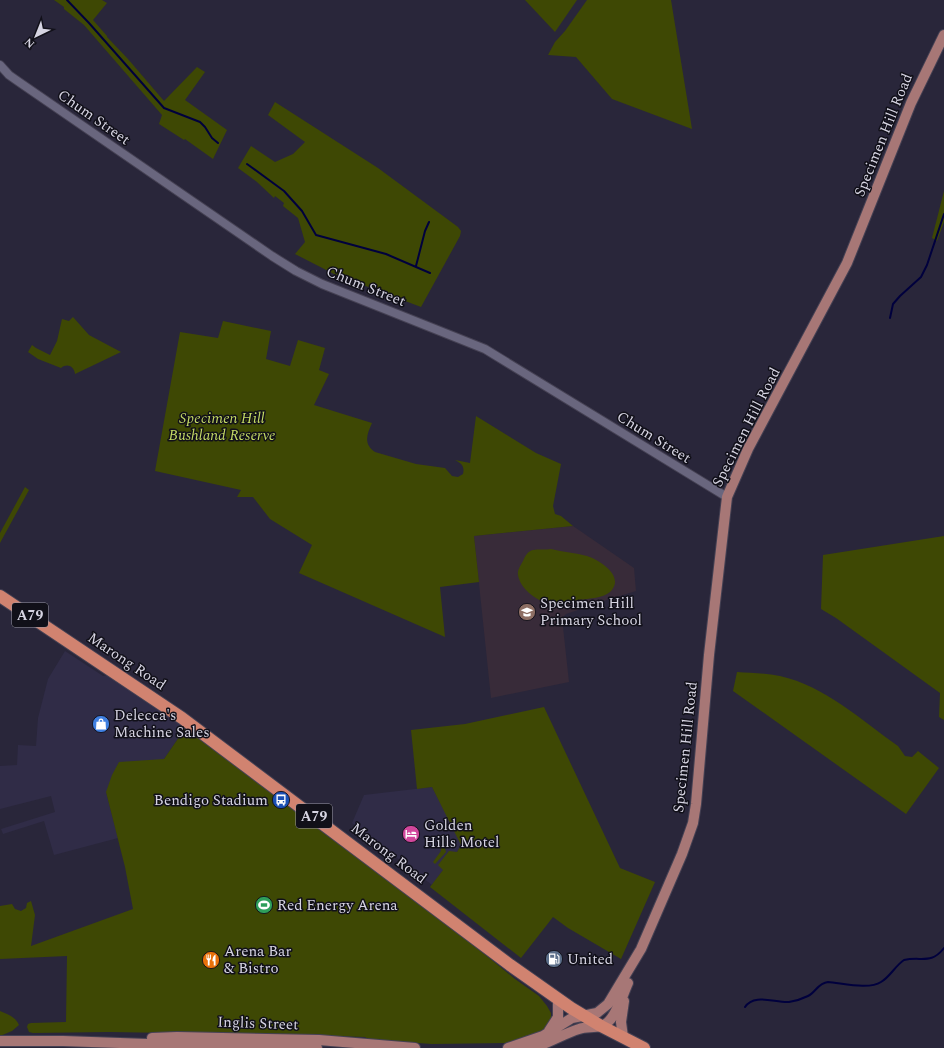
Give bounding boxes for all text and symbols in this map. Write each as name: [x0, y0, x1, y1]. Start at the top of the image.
north arrow: [16, 16, 56, 56]
text: N: [20, 34, 39, 52]
street label: Specimen Hill Road: [848, 70, 919, 200]
street label: Chum Street: [53, 84, 135, 151]
street label: Chum Street: [323, 260, 409, 313]
street label: Specimen Hill Road: [706, 363, 787, 491]
street label: Chum Street: [612, 405, 695, 469]
park label: Specimen Hill Bushland Reserve: [169, 407, 276, 447]
place label: Specimen Hill Primary School: [540, 592, 642, 632]
school or university icon: Specimen Hill Primary School: [517, 602, 537, 622]
road number: A79: [12, 603, 48, 627]
street label: Marong Road: [83, 627, 171, 696]
street label: Specimen Hill Road: [667, 680, 704, 814]
place label: Delecca's Machine Sales: [114, 704, 210, 744]
shop icon: Delecca's Machine Sales: [91, 714, 111, 734]
place label: Bendigo Stadium: [154, 789, 268, 812]
bus stop icon: Bendigo Stadium: [271, 790, 291, 810]
road number: A79: [296, 804, 332, 828]
place label: Golden Hills Motel: [424, 814, 499, 854]
street label: Marong Road: [346, 817, 432, 890]
hotel icon: Golden Hills Motel: [401, 824, 421, 844]
place label: Red Energy Arena: [277, 894, 398, 917]
sports icon: Red Energy Arena: [254, 895, 274, 915]
place label: Arena Bar & Bistro: [224, 940, 291, 980]
place label: United: [567, 948, 613, 971]
fuel station icon: United: [544, 949, 564, 969]
restaurant icon: Arena Bar & Bistro: [201, 950, 221, 970]
street label: Inglis Street: [217, 1011, 299, 1036]

